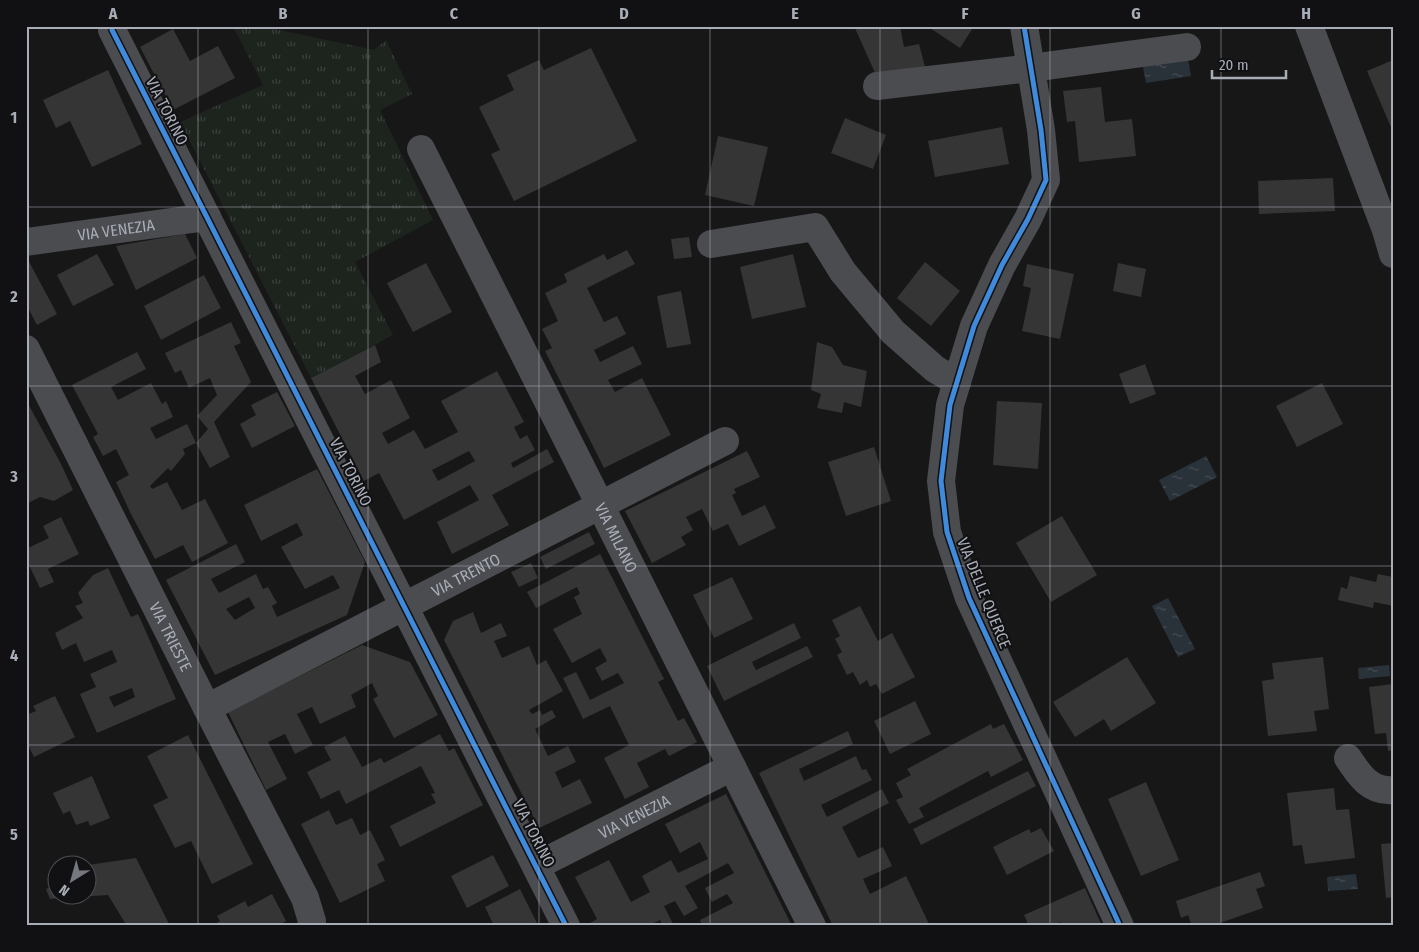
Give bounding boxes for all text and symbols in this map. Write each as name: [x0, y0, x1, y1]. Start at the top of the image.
text: A: [108, 4, 118, 23]
text: B: [279, 4, 288, 23]
text: C: [450, 4, 459, 23]
text: D: [619, 4, 629, 23]
text: E: [791, 4, 799, 23]
text: F: [961, 4, 969, 23]
text: G: [1131, 4, 1141, 23]
text: H: [1301, 4, 1311, 23]
scale bar: [1212, 48, 1285, 80]
text: 20 m: [1219, 56, 1249, 74]
street label: VIA TORINO: [142, 74, 192, 148]
text: 1: [11, 108, 17, 127]
street label: VIA VENEZIA: [76, 215, 156, 244]
text: 2: [9, 287, 18, 306]
street label: VIA TORINO: [326, 435, 376, 509]
text: 3: [9, 467, 18, 486]
street label: VIA MILANO: [591, 500, 642, 576]
street label: VIA DELLE QUERCE: [953, 535, 1015, 651]
street label: VIA TRENTO: [428, 549, 503, 600]
street label: VIA TRIESTE: [146, 599, 196, 674]
text: 4: [10, 646, 18, 665]
street label: VIA VENEZIA: [595, 790, 674, 842]
street label: VIA TORINO: [509, 796, 559, 870]
text: 5: [10, 825, 18, 844]
north arrow: [48, 854, 98, 904]
text: N: [56, 881, 73, 899]

